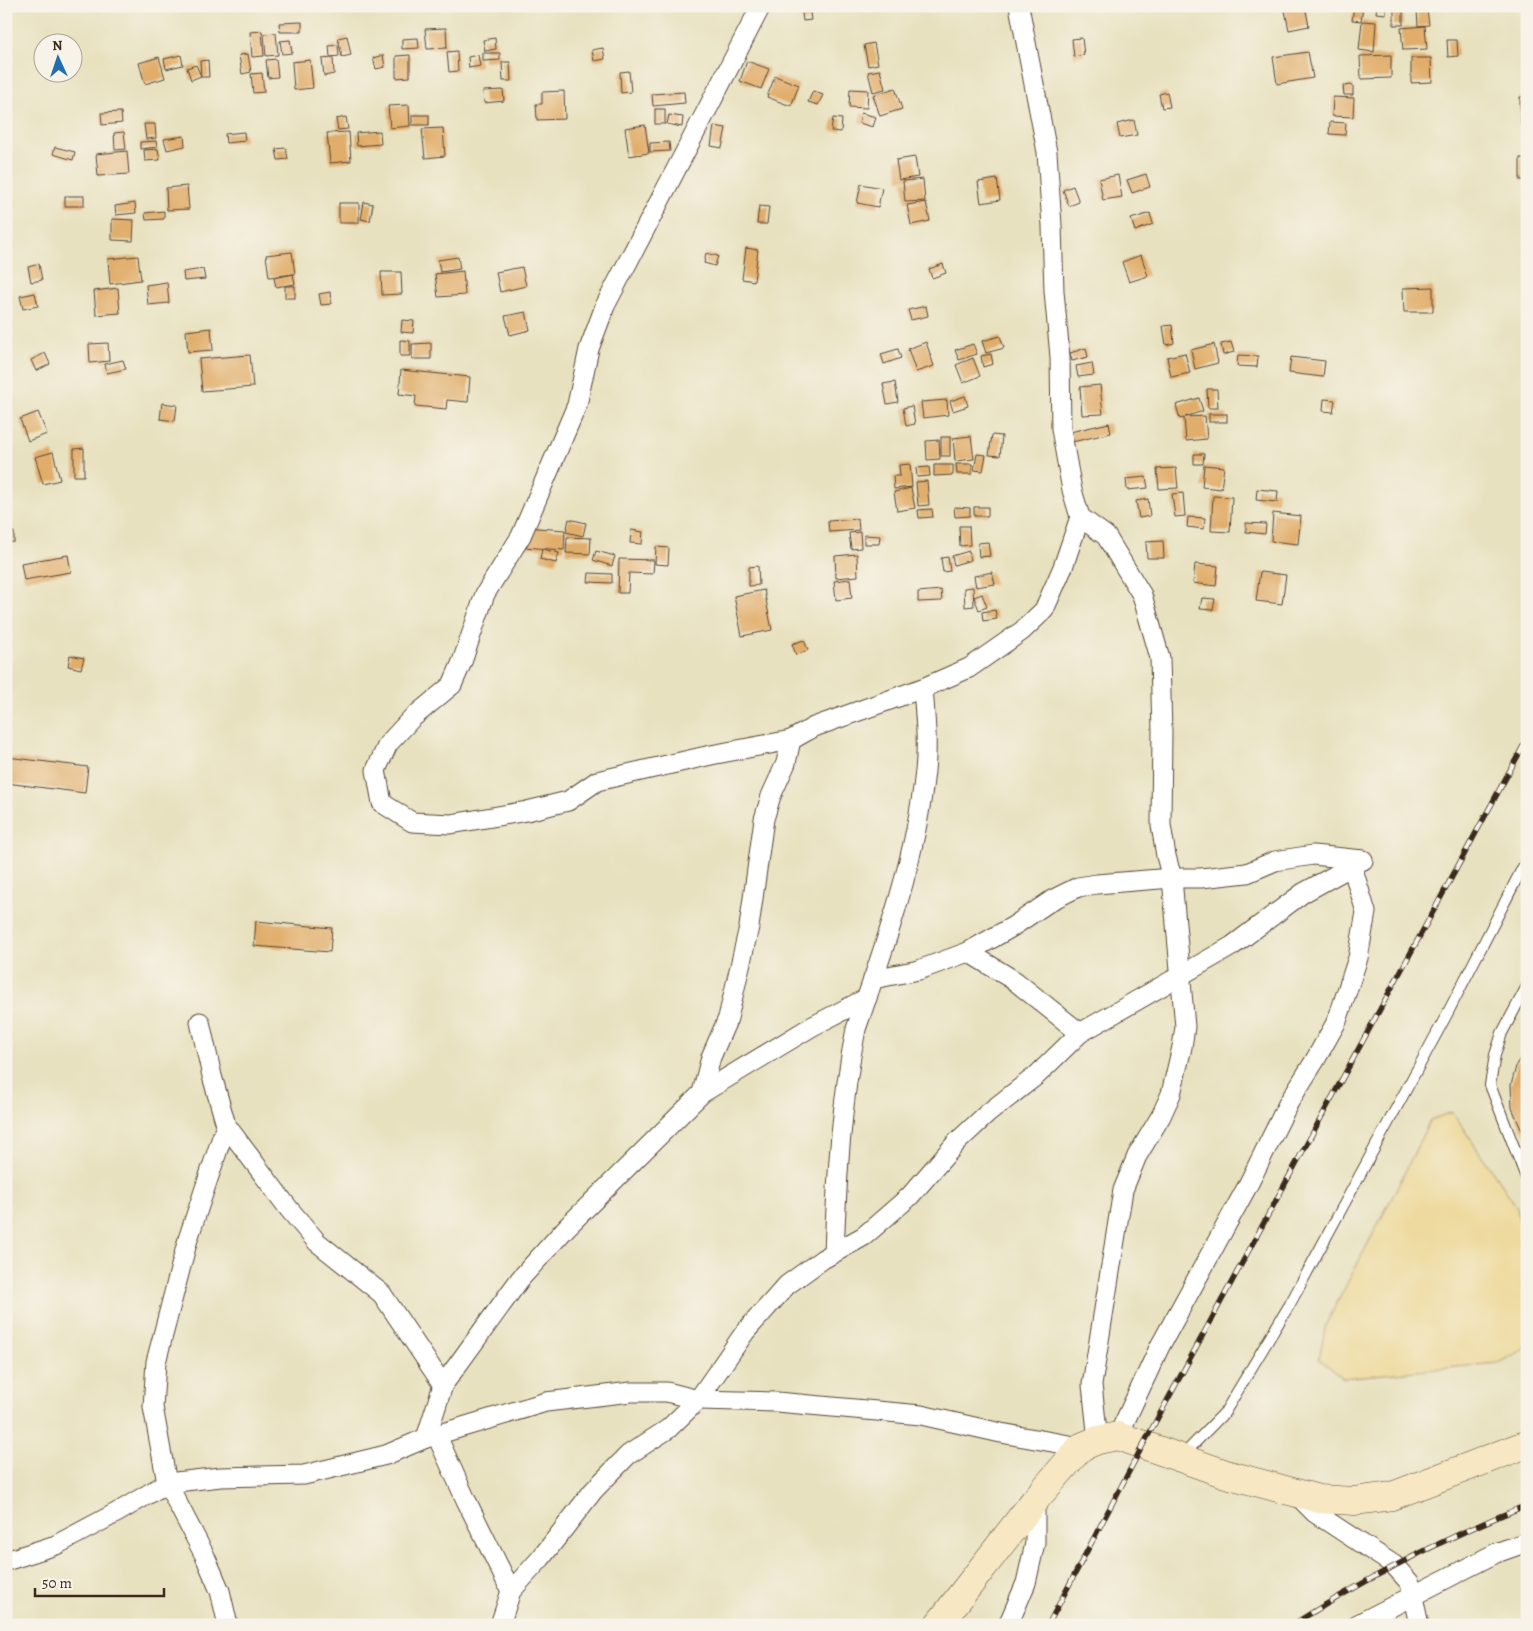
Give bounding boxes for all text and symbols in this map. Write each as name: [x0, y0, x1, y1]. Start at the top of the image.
north arrow: [32, 32, 82, 82]
text: N: [52, 36, 63, 55]
scale bar: [35, 1566, 164, 1598]
text: 50 m: [42, 1573, 72, 1593]

